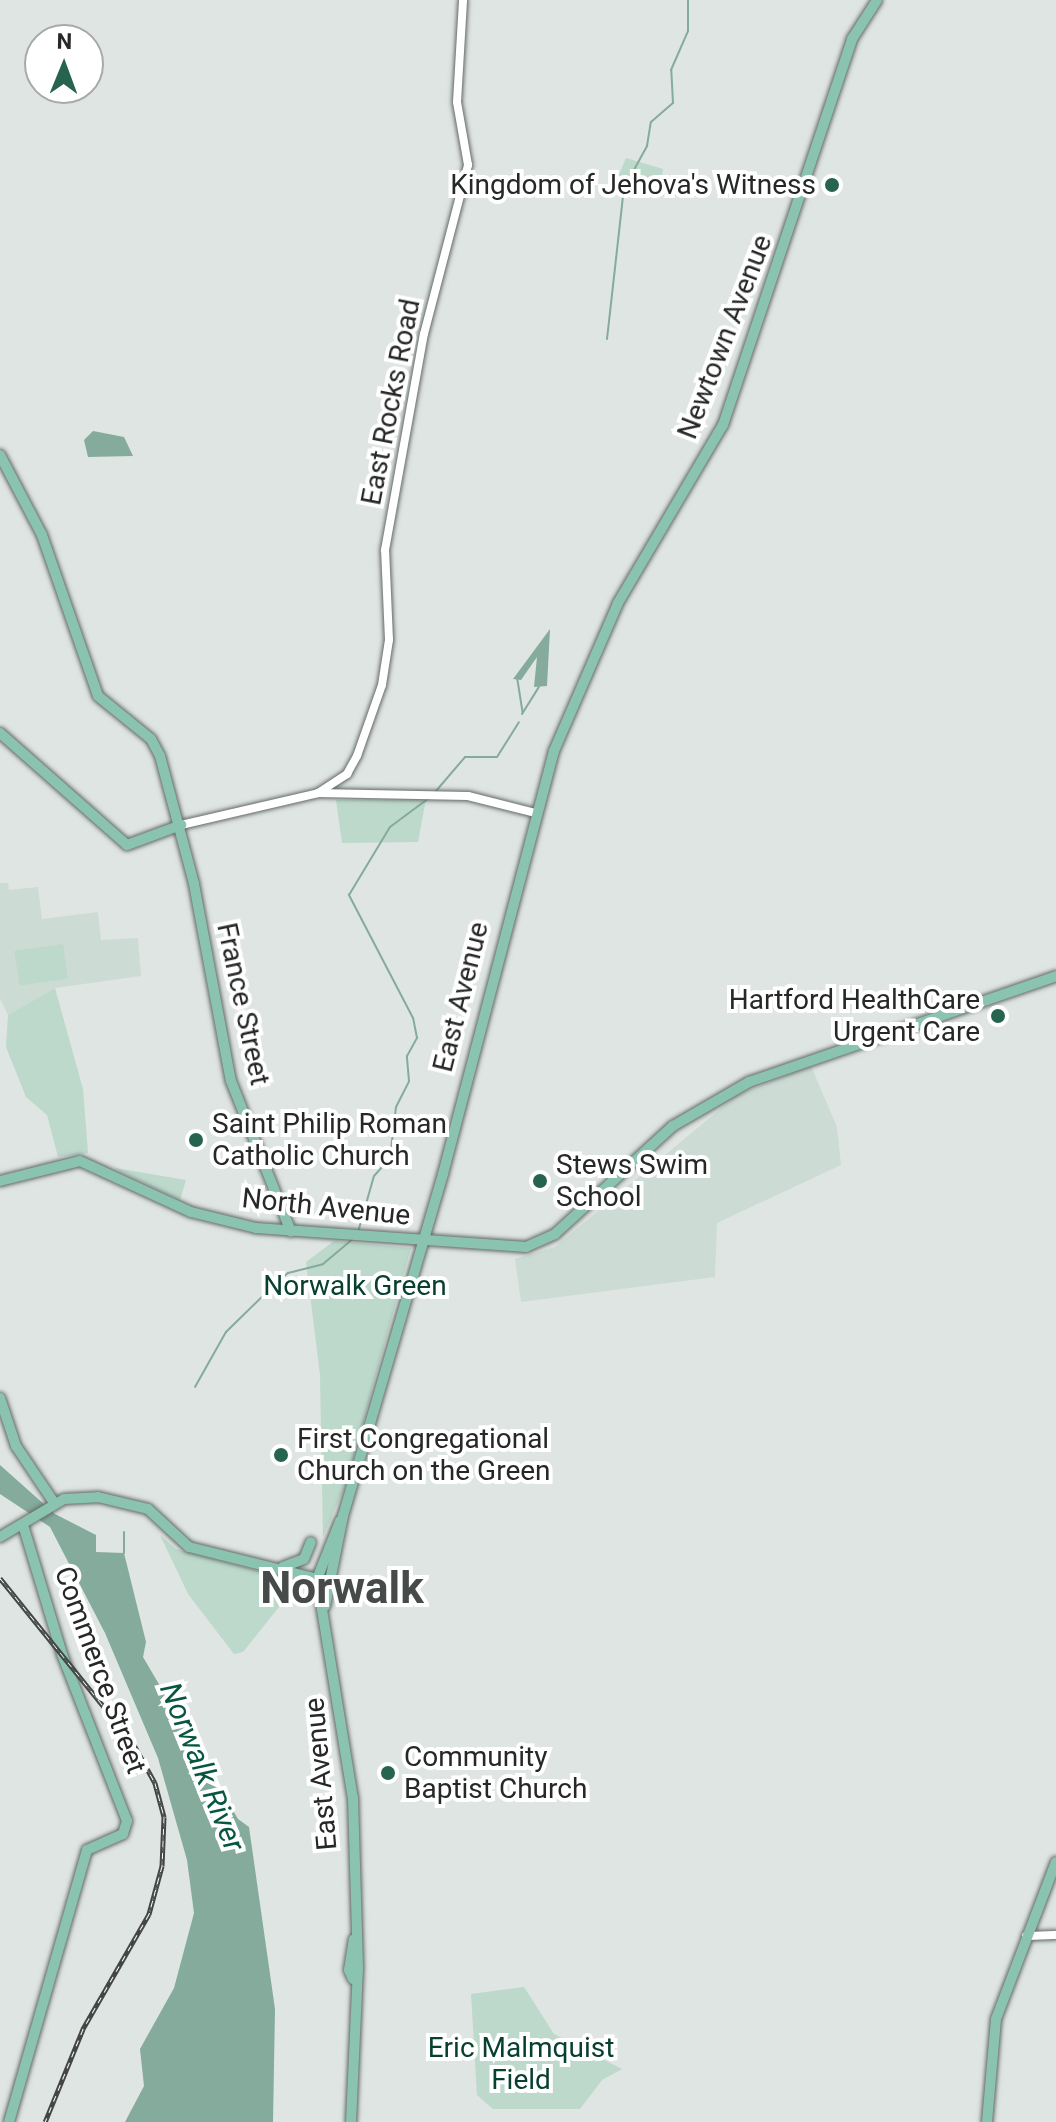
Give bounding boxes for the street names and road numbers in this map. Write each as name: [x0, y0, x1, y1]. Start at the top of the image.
street label: Newtown Avenue: [671, 230, 779, 444]
street label: East Rocks Road: [355, 296, 427, 508]
street label: East Avenue: [426, 919, 496, 1075]
street label: France Street: [209, 920, 277, 1088]
street label: North Avenue: [240, 1181, 412, 1233]
street label: Commerce Street: [47, 1562, 153, 1778]
street label: East Avenue: [298, 1696, 344, 1852]

